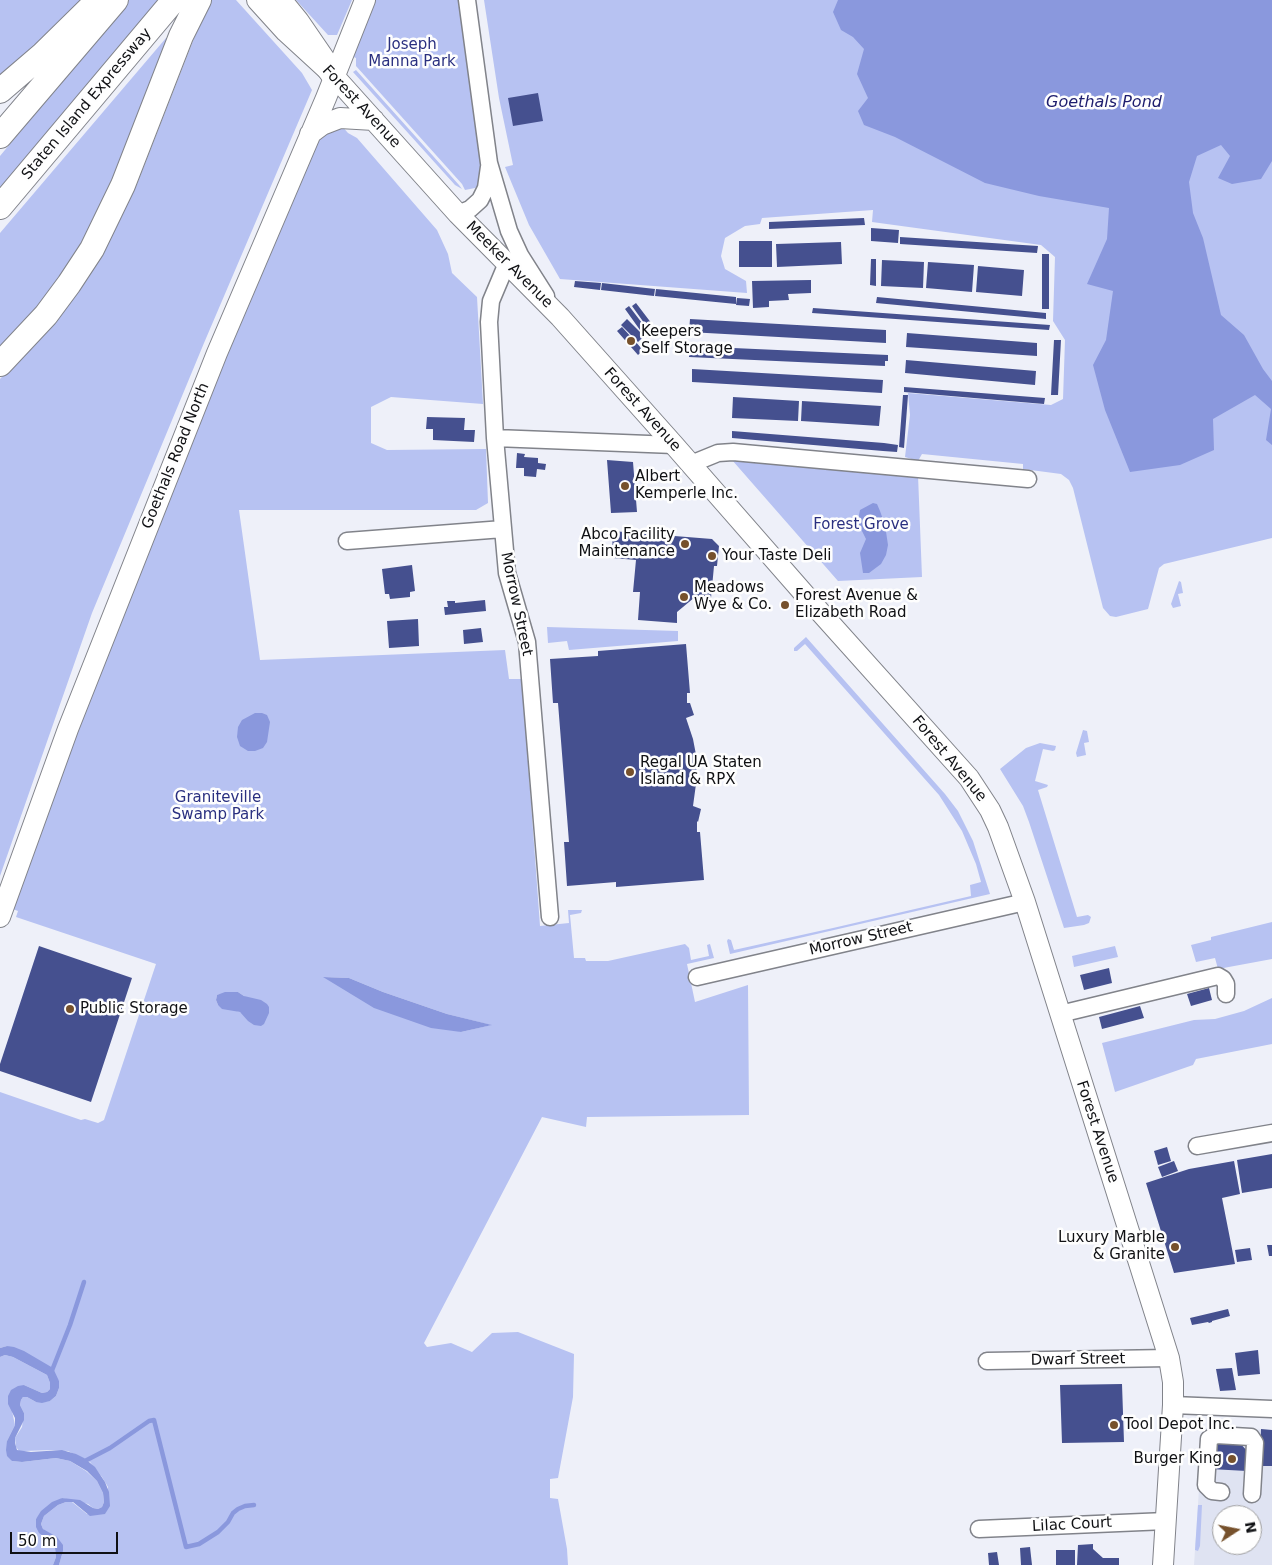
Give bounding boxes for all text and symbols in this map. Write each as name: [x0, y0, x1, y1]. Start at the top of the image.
street label: Staten Island Expressway: [18, 25, 156, 183]
park label: Joseph Manna Park: [368, 36, 456, 71]
street label: Forest Avenue: [318, 62, 404, 152]
water label: Goethals Pond: [1046, 93, 1162, 113]
street label: Meeker Avenue: [462, 218, 556, 312]
place label: Keepers Self Storage: [641, 323, 733, 358]
marker: Keepers Self Storage: [625, 335, 637, 347]
street label: Forest Avenue: [600, 364, 684, 456]
street label: Goethals Road North: [138, 380, 214, 532]
place label: Albert Kemperle Inc.: [635, 468, 738, 503]
marker: Albert Kemperle Inc.: [619, 480, 631, 492]
park label: Forest Grove: [813, 516, 909, 534]
place label: Abco Facility Maintenance: [578, 526, 675, 561]
marker: Abco Facility Maintenance: [679, 538, 691, 550]
place label: Your Taste Deli: [722, 547, 831, 565]
street label: Morrow Street: [496, 550, 536, 658]
marker: Your Taste Deli: [706, 550, 718, 562]
place label: Meadows Wye & Co.: [694, 579, 772, 614]
place label: Forest Avenue & Elizabeth Road: [795, 587, 918, 622]
marker: Meadows Wye & Co.: [678, 591, 690, 603]
marker: Forest Avenue & Elizabeth Road: [779, 599, 791, 611]
street label: Forest Avenue: [908, 712, 990, 806]
place label: Regal UA Staten Island & RPX: [640, 754, 762, 789]
marker: Regal UA Staten Island & RPX: [624, 766, 636, 778]
park label: Graniteville Swamp Park: [172, 789, 264, 824]
street label: Morrow Street: [808, 918, 914, 960]
place label: Public Storage: [80, 1000, 188, 1018]
marker: Public Storage: [64, 1003, 76, 1015]
street label: Forest Avenue: [1072, 1079, 1122, 1185]
place label: Luxury Marble & Granite: [1058, 1229, 1165, 1264]
marker: Luxury Marble & Granite: [1169, 1241, 1181, 1253]
street label: Dwarf Street: [1030, 1350, 1126, 1370]
place label: Tool Depot Inc.: [1124, 1416, 1235, 1434]
marker: Tool Depot Inc.: [1108, 1419, 1120, 1431]
place label: Burger King: [1134, 1450, 1222, 1468]
marker: Burger King: [1226, 1453, 1238, 1465]
north arrow: [1212, 1505, 1262, 1555]
street label: Lilac Court: [1032, 1514, 1112, 1536]
text: N: [1242, 1520, 1260, 1535]
scale bar: [12, 1522, 120, 1554]
text: 50 m: [18, 1532, 56, 1550]

